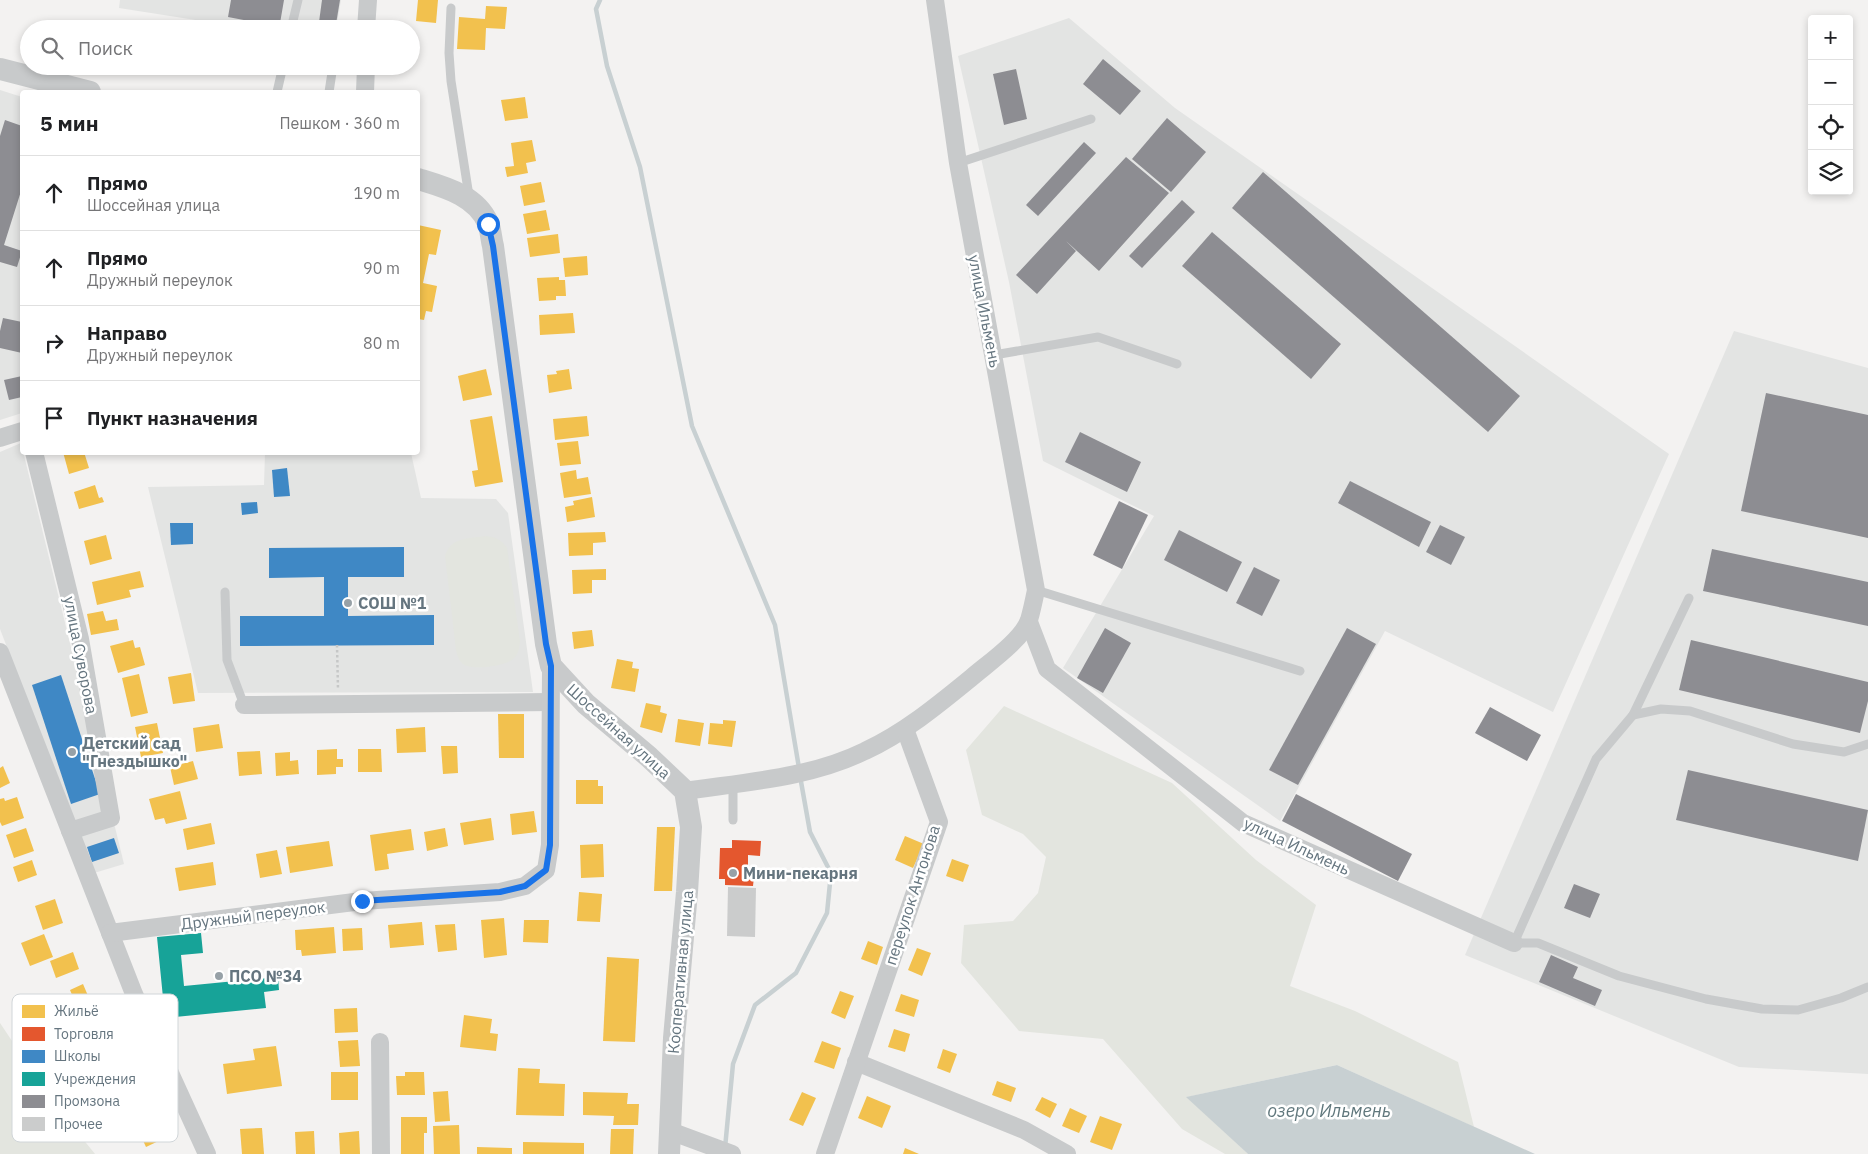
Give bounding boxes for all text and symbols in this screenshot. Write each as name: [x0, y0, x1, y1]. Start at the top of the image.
map controls: [1808, 15, 1853, 195]
button: +: [1808, 15, 1853, 60]
search box: [20, 20, 420, 75]
icon: search: [38, 34, 66, 62]
text: Поиск: [78, 36, 133, 60]
button: −: [1808, 60, 1853, 105]
button: locate: [1808, 105, 1853, 150]
text: 5 мин: [40, 109, 99, 137]
text: Пешком · 360 m: [279, 113, 400, 133]
button: layers: [1808, 150, 1853, 195]
text: Прямо: [87, 171, 148, 195]
icon: ahead: [40, 179, 68, 207]
text: 190 m: [353, 183, 400, 203]
text: Шоссейная улица: [87, 195, 220, 215]
route start: [477, 213, 500, 236]
text: Прямо: [87, 246, 148, 270]
street label: улица Ильмень: [964, 253, 1006, 369]
icon: ahead: [40, 254, 68, 282]
text: 90 m: [363, 258, 400, 278]
text: Дружный переулок: [87, 270, 233, 290]
text: Направо: [87, 321, 167, 345]
icon: right: [40, 329, 68, 357]
text: 80 m: [363, 333, 400, 353]
text: Дружный переулок: [87, 345, 233, 365]
icon: arrive: [40, 404, 68, 432]
text: Пункт назначения: [87, 406, 258, 430]
place label: СОШ №1: [358, 593, 427, 613]
street label: улица Суворова: [60, 594, 102, 716]
marker: СОШ №1: [342, 597, 354, 609]
street label: Шоссейная улица: [563, 679, 675, 783]
place label: Детский сад "Гнездышко": [82, 733, 187, 771]
marker: Детский сад "Гнездышко": [66, 746, 78, 758]
street label: улица Ильмень: [1241, 813, 1353, 879]
street label: переулок Антонова: [880, 822, 944, 968]
place label: Мини-пекарня: [743, 863, 858, 883]
marker: Мини-пекарня: [727, 867, 739, 879]
street label: Кооперативная улица: [663, 889, 697, 1055]
route end: [351, 890, 374, 913]
street label: Дружный переулок: [179, 896, 327, 934]
place label: ПСО №34: [229, 966, 302, 986]
marker: ПСО №34: [213, 970, 225, 982]
legend: [12, 994, 178, 1142]
text: Жильё: [54, 1002, 99, 1020]
text: Торговля: [54, 1025, 114, 1043]
text: Школы: [54, 1047, 101, 1065]
text: Учреждения: [54, 1070, 136, 1088]
text: Промзона: [54, 1092, 120, 1110]
water label: озеро Ильмень: [1267, 1099, 1391, 1122]
text: Прочее: [54, 1115, 103, 1133]

